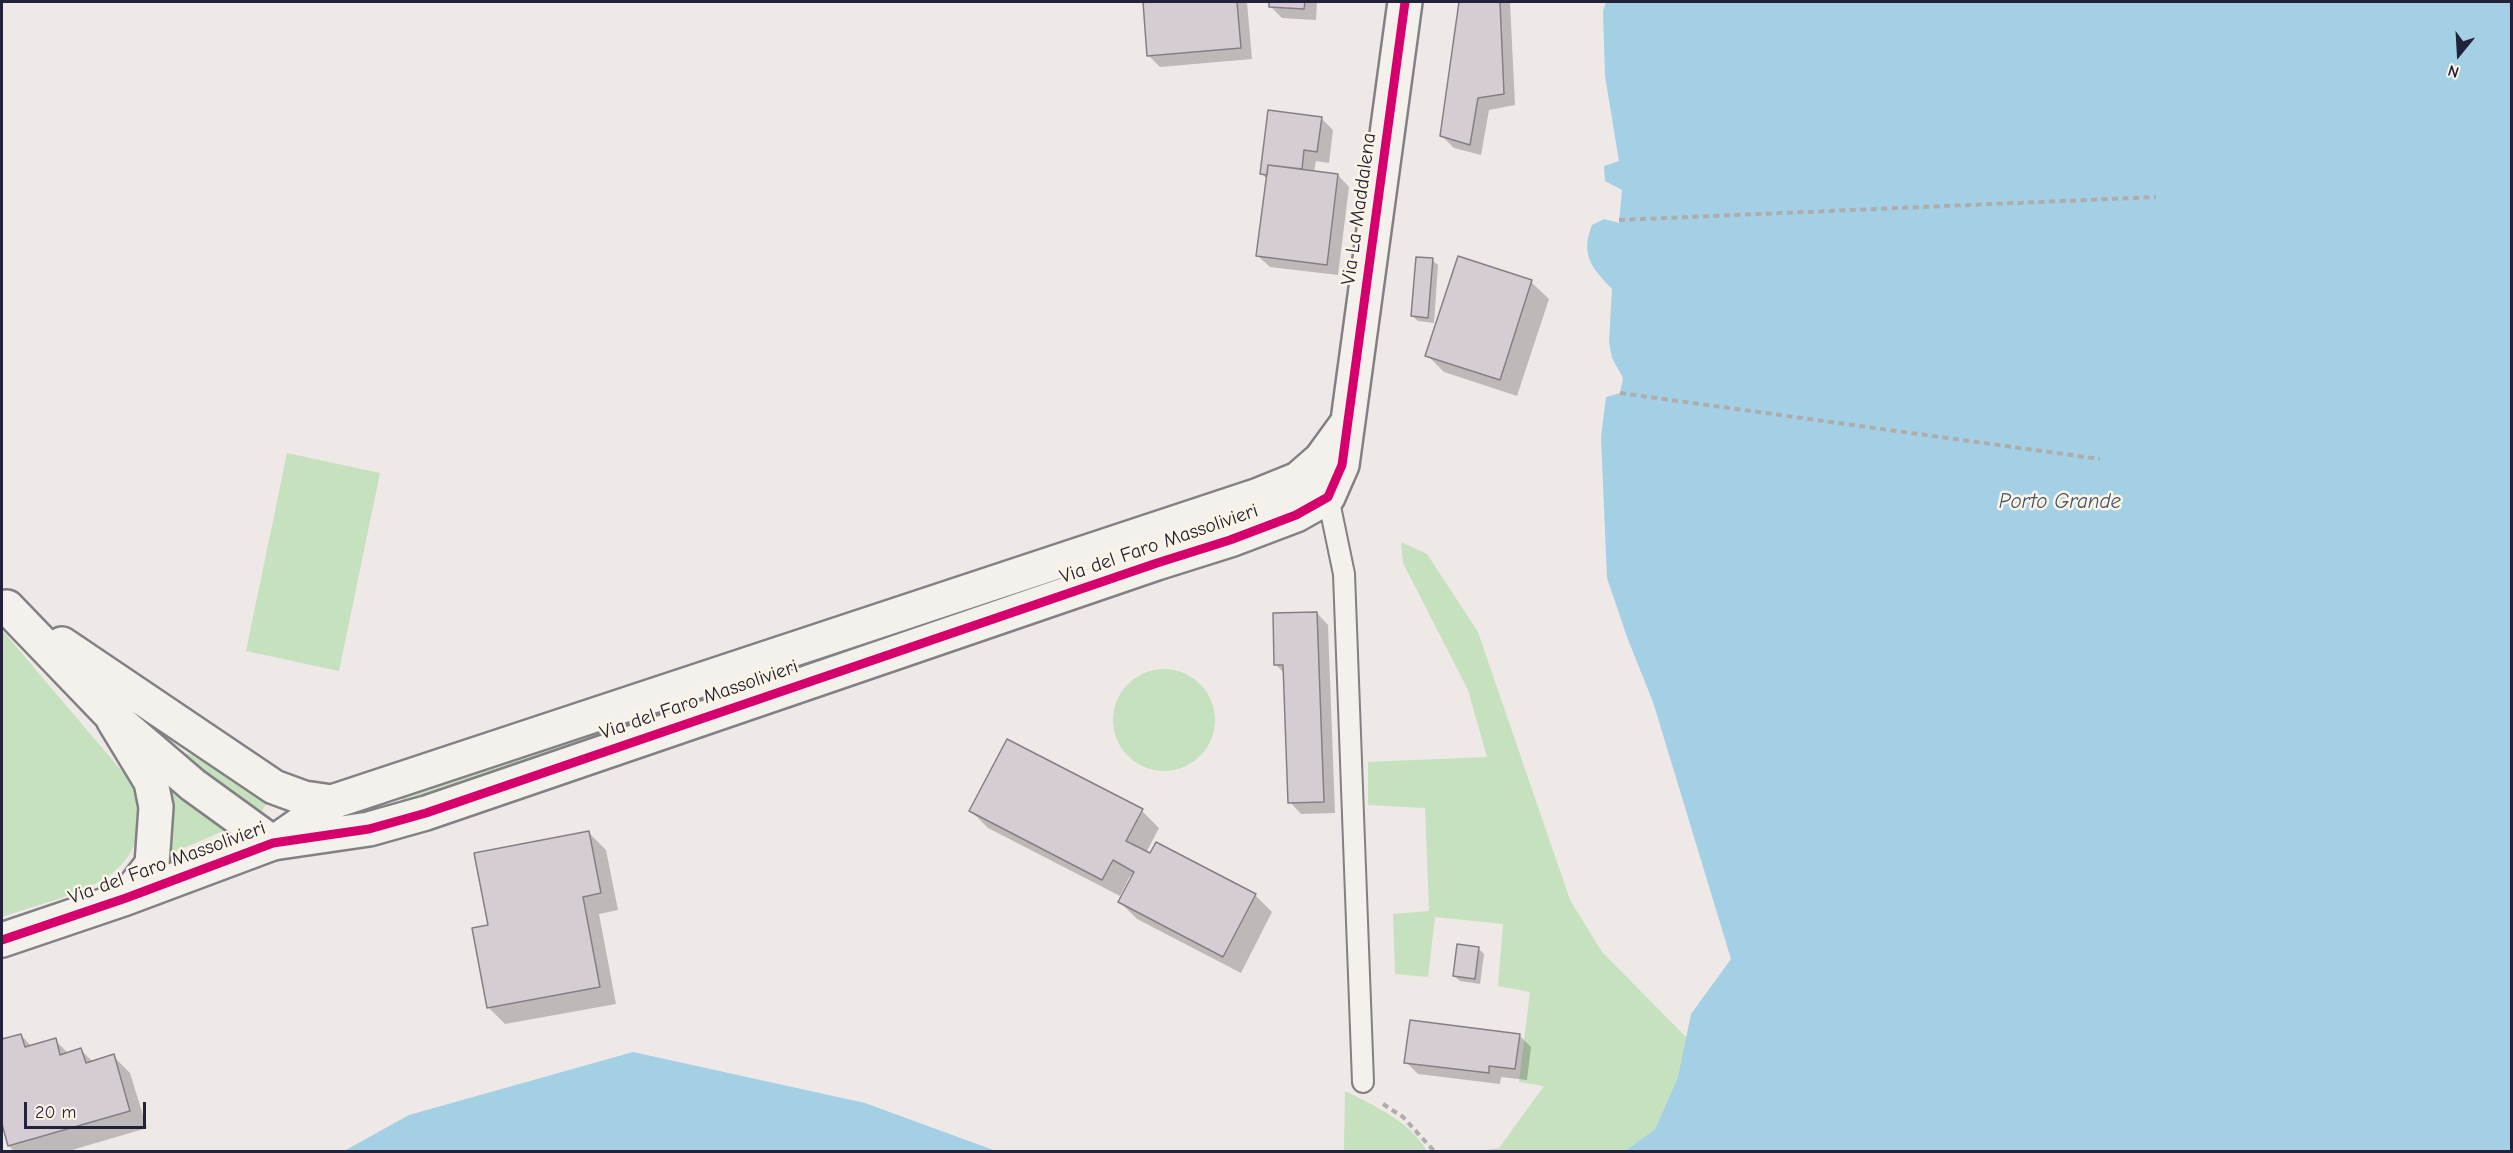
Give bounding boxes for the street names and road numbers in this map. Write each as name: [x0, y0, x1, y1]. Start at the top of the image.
street label: Via La Maddalena: [1336, 131, 1382, 287]
street label: Via del Faro Massolivieri: [1057, 499, 1261, 589]
street label: Via del Faro Massolivieri: [597, 655, 801, 745]
street label: Via del Faro Massolivieri: [65, 816, 269, 910]

